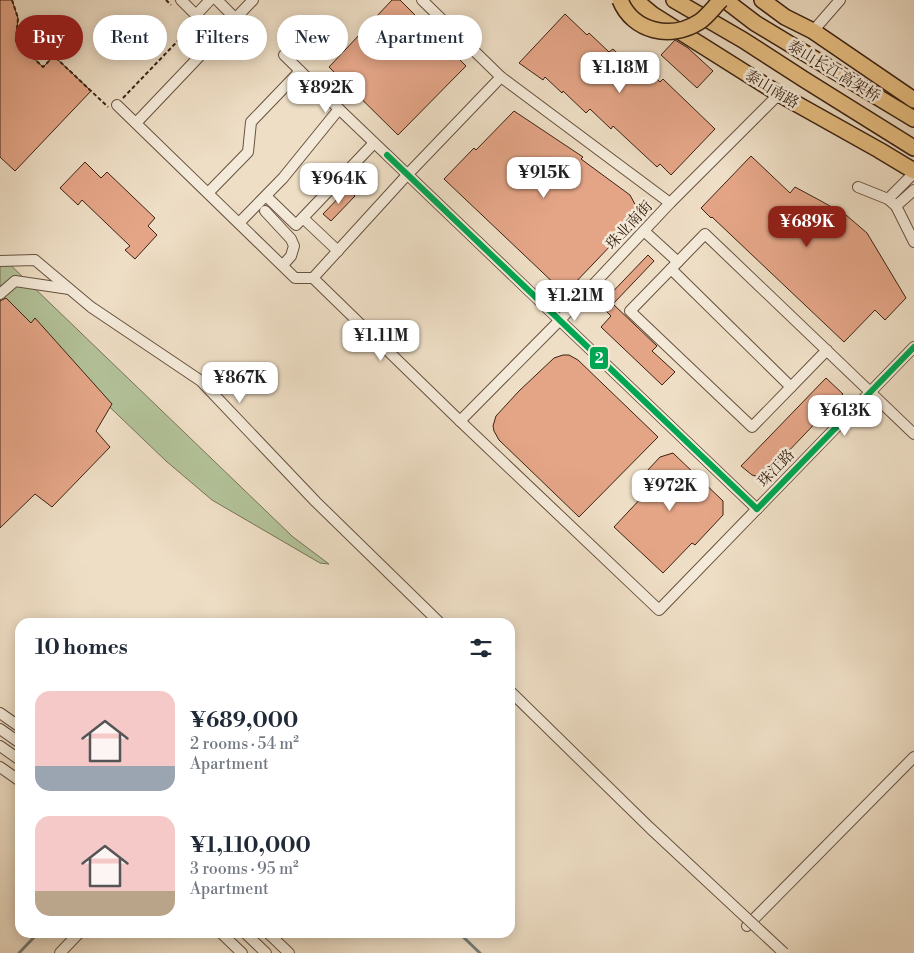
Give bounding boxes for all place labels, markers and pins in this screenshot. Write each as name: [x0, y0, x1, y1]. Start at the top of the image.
pin: ¥1.18M: [579, 52, 661, 94]
pin: ¥892K: [291, 72, 361, 114]
pin: ¥915K: [509, 156, 579, 199]
pin: ¥964K: [304, 162, 374, 205]
pin: ¥689K: [772, 206, 842, 248]
pin: ¥1.21M: [534, 280, 616, 322]
pin: ¥1.11M: [340, 320, 422, 362]
pin: ¥867K: [205, 362, 275, 404]
pin: ¥613K: [810, 394, 880, 437]
pin: ¥972K: [635, 470, 705, 512]

